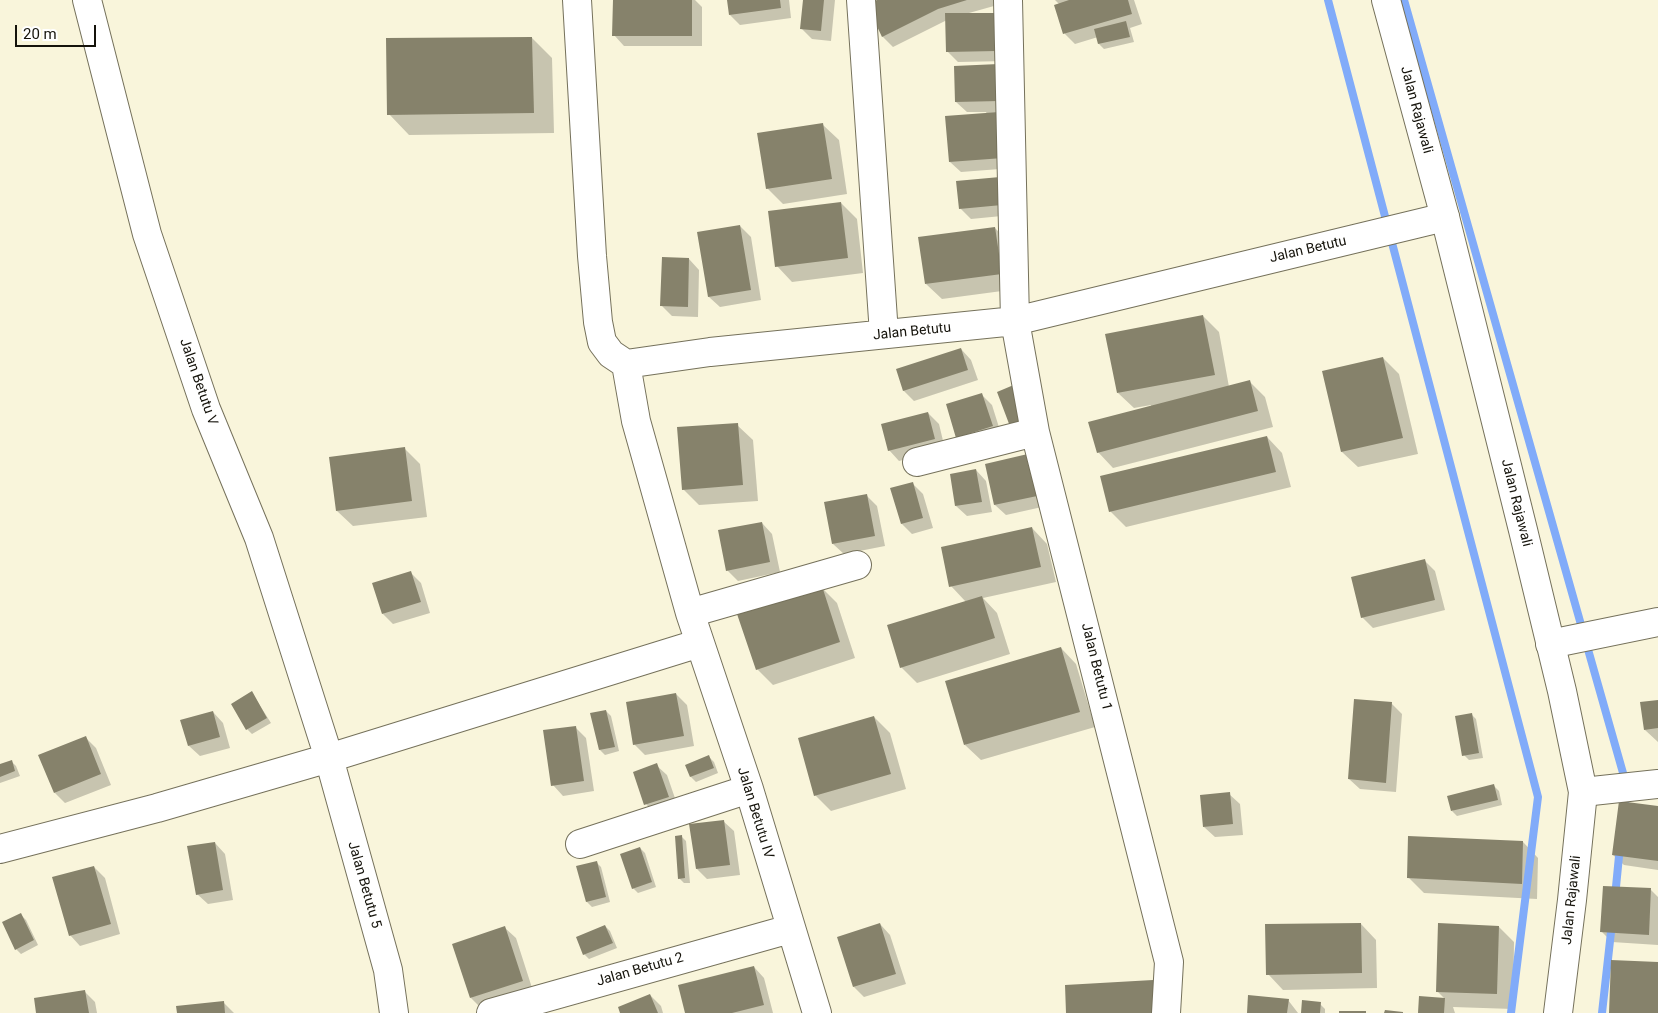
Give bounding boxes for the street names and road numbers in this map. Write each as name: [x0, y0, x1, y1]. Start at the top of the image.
street label: Jalan Rajawali: [1396, 64, 1436, 156]
street label: Jalan Betutu: [1268, 233, 1348, 267]
street label: Jalan Betutu: [872, 320, 952, 344]
street label: Jalan Betutu V: [175, 336, 221, 428]
street label: Jalan Rajawali: [1497, 457, 1535, 549]
street label: Jalan Betutu 1: [1077, 621, 1115, 713]
street label: Jalan Betutu IV: [733, 765, 777, 861]
street label: Jalan Betutu 5: [344, 840, 384, 930]
street label: Jalan Rajawali: [1559, 855, 1585, 945]
street label: Jalan Betutu 2: [595, 950, 685, 990]

